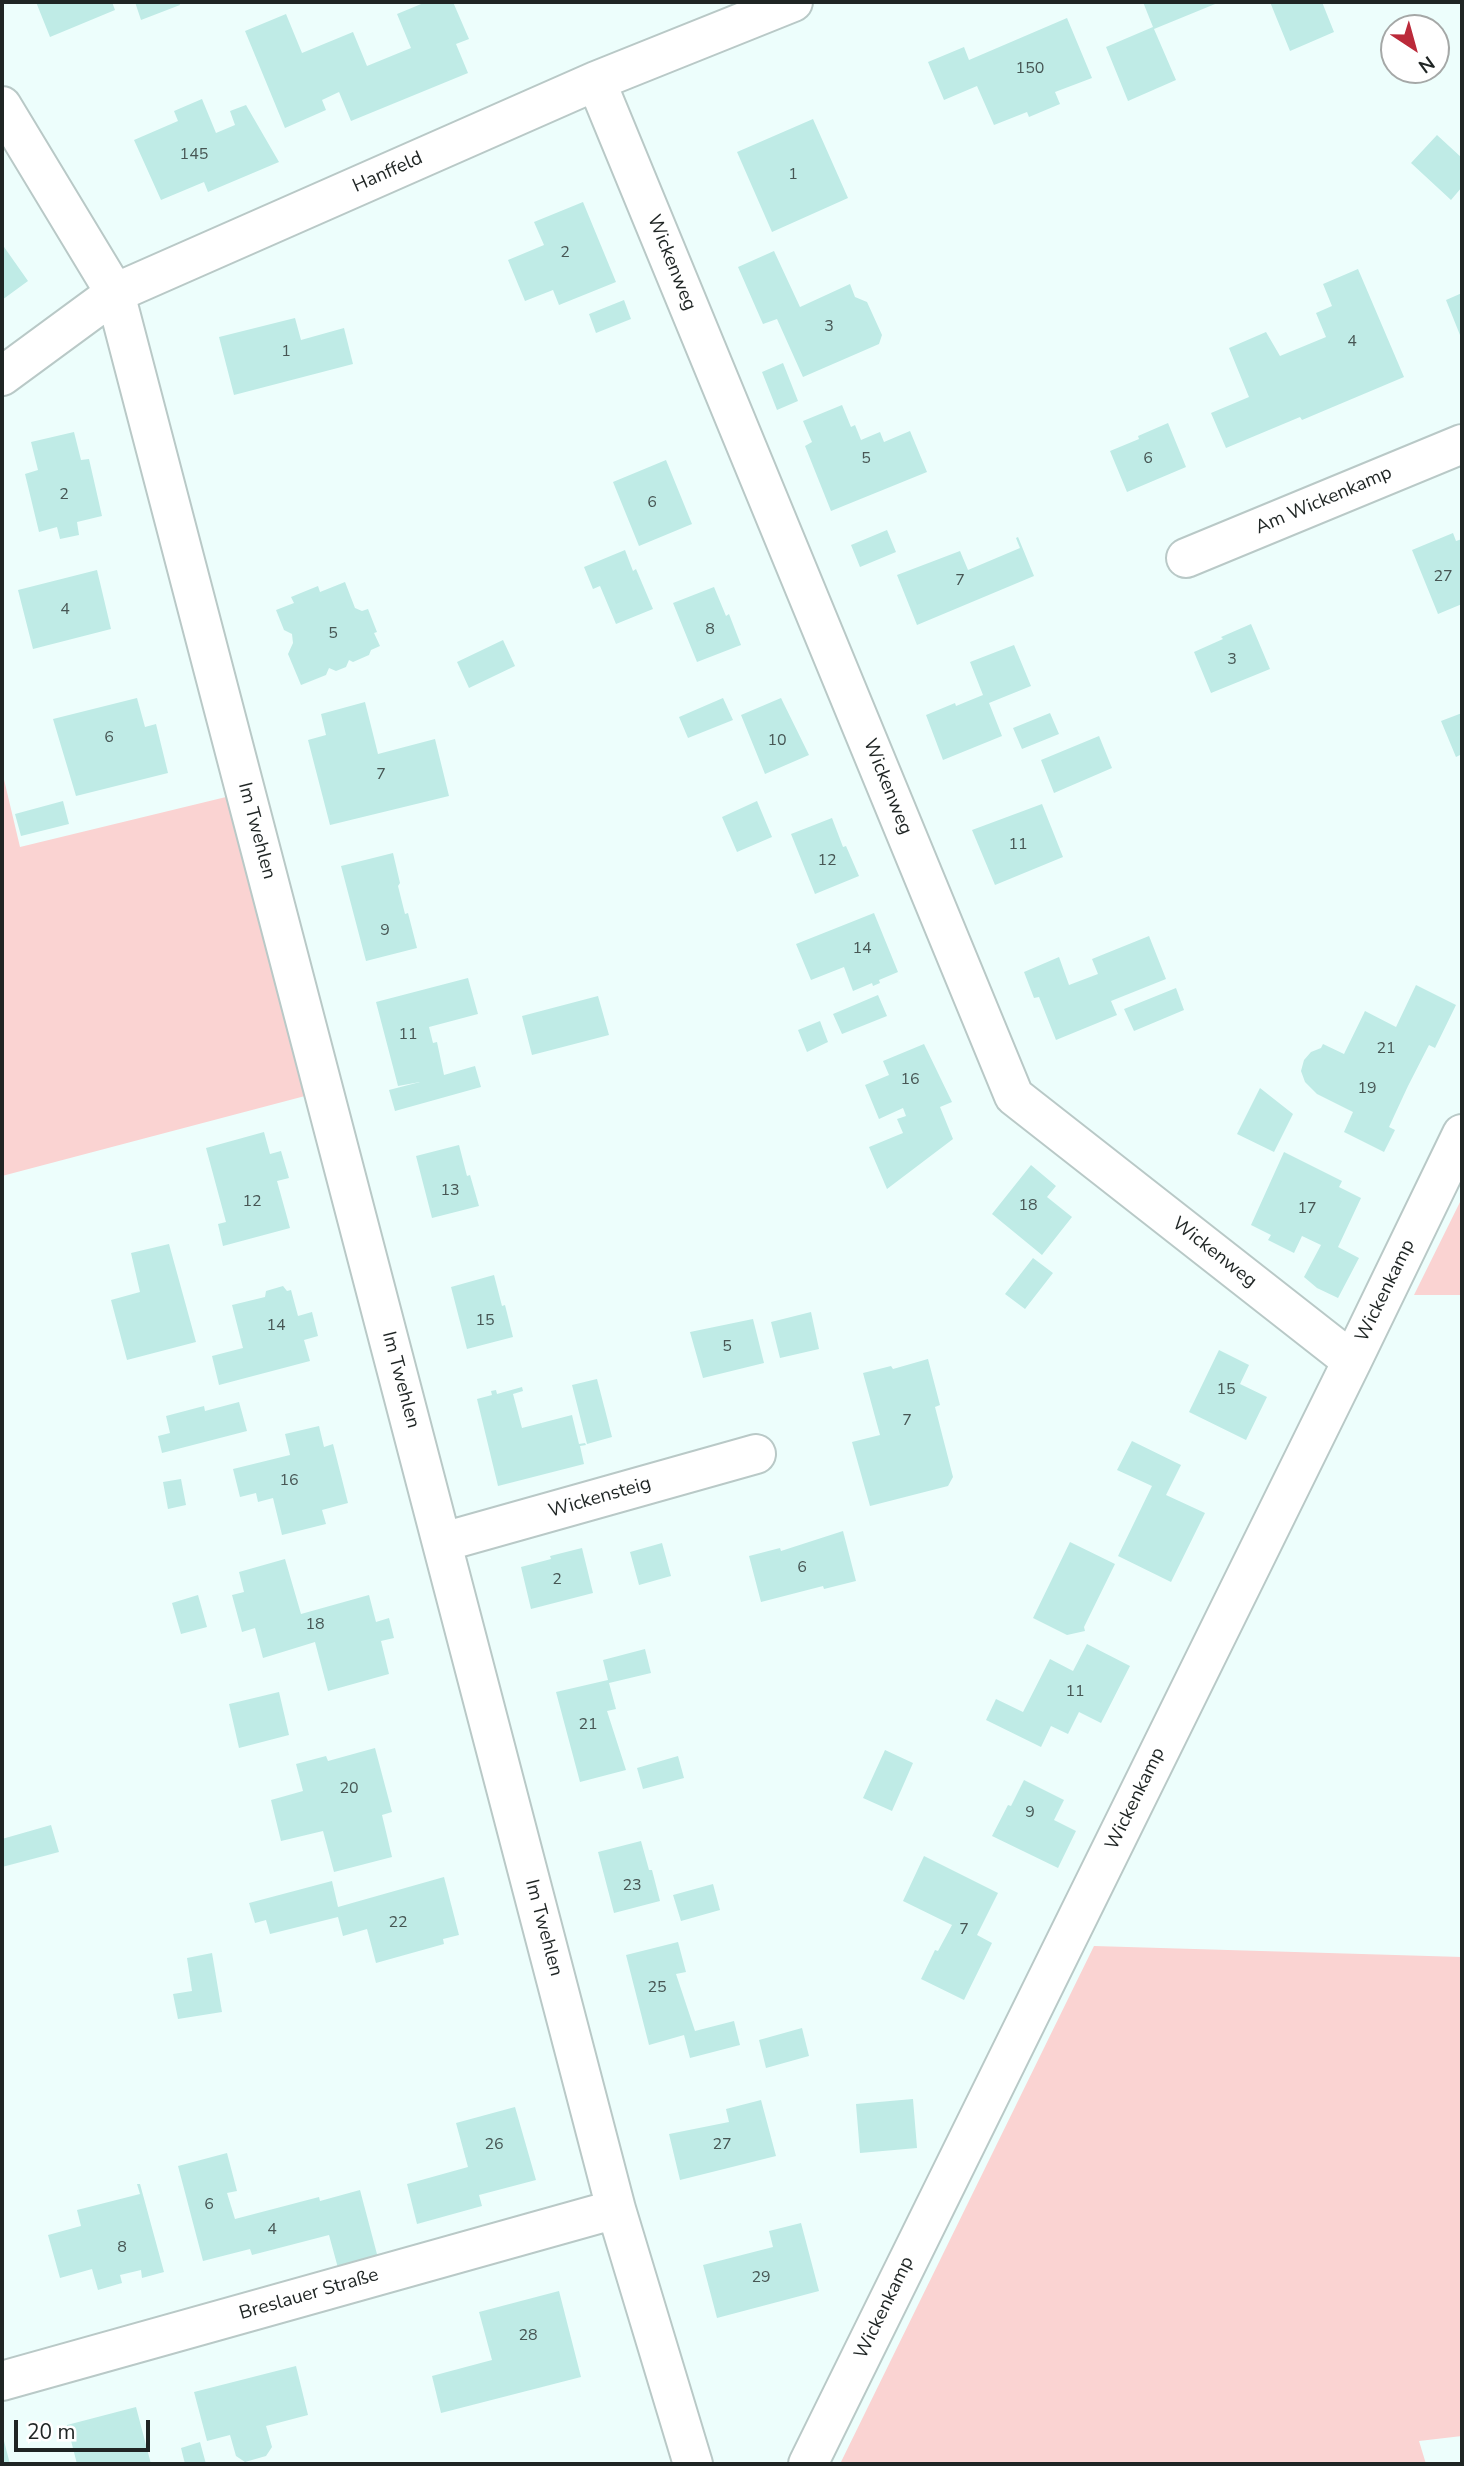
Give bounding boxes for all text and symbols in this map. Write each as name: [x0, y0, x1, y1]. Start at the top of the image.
north arrow: [1380, 14, 1450, 84]
text: N: [1413, 50, 1440, 79]
house number: 150: [1016, 59, 1044, 79]
house number: 145: [180, 145, 208, 165]
street label: Hanffeld: [350, 148, 426, 198]
house number: 1: [788, 165, 798, 185]
street label: Wickenweg: [641, 212, 701, 314]
house number: 2: [560, 243, 570, 263]
house number: 3: [824, 317, 834, 337]
house number: 4: [1347, 332, 1357, 352]
house number: 1: [281, 342, 291, 362]
house number: 5: [861, 449, 871, 469]
house number: 6: [1143, 449, 1153, 469]
street label: Am Wickenkamp: [1252, 462, 1396, 540]
house number: 2: [59, 485, 69, 505]
house number: 6: [647, 493, 657, 513]
house number: 27: [1433, 567, 1453, 587]
house number: 7: [955, 571, 965, 591]
house number: 4: [60, 600, 70, 620]
house number: 8: [705, 620, 715, 640]
house number: 5: [328, 624, 338, 644]
house number: 3: [1227, 650, 1237, 670]
house number: 6: [104, 728, 114, 748]
house number: 10: [767, 731, 787, 751]
street label: Wickenweg: [857, 736, 917, 838]
house number: 7: [376, 765, 386, 785]
street label: Im Twehlen: [232, 780, 280, 882]
house number: 11: [1008, 835, 1028, 855]
house number: 12: [817, 851, 837, 871]
house number: 9: [380, 921, 390, 941]
house number: 14: [852, 939, 872, 959]
house number: 11: [398, 1025, 418, 1045]
house number: 21: [1376, 1039, 1396, 1059]
house number: 16: [900, 1070, 920, 1090]
house number: 19: [1357, 1079, 1377, 1099]
house number: 13: [440, 1181, 460, 1201]
house number: 12: [242, 1192, 262, 1212]
house number: 18: [1018, 1196, 1038, 1216]
house number: 17: [1297, 1199, 1317, 1219]
street label: Wickenweg: [1167, 1213, 1261, 1293]
street label: Wickenkamp: [1351, 1236, 1421, 1346]
house number: 15: [475, 1311, 495, 1331]
house number: 14: [266, 1316, 286, 1336]
street label: Im Twehlen: [376, 1329, 424, 1431]
house number: 5: [722, 1337, 732, 1357]
house number: 15: [1216, 1380, 1236, 1400]
house number: 7: [902, 1411, 912, 1431]
house number: 16: [279, 1471, 299, 1491]
street label: Wickensteig: [546, 1472, 654, 1524]
house number: 6: [797, 1558, 807, 1578]
house number: 2: [552, 1570, 562, 1590]
house number: 18: [305, 1615, 325, 1635]
house number: 11: [1065, 1682, 1085, 1702]
house number: 21: [578, 1715, 598, 1735]
street label: Wickenkamp: [1101, 1744, 1171, 1854]
house number: 20: [339, 1779, 359, 1799]
house number: 9: [1025, 1803, 1035, 1823]
house number: 23: [622, 1876, 642, 1896]
street label: Im Twehlen: [519, 1877, 567, 1979]
house number: 22: [388, 1913, 408, 1933]
house number: 7: [959, 1920, 969, 1940]
house number: 25: [647, 1978, 667, 1998]
house number: 26: [484, 2135, 504, 2155]
house number: 27: [712, 2135, 732, 2155]
house number: 6: [204, 2195, 214, 2215]
house number: 4: [267, 2220, 277, 2240]
house number: 8: [117, 2238, 127, 2258]
street label: Wickenkamp: [850, 2253, 920, 2363]
street label: Breslauer Straße: [237, 2264, 381, 2326]
house number: 29: [751, 2268, 771, 2288]
house number: 28: [518, 2326, 538, 2346]
scale bar: [18, 2406, 154, 2450]
text: 20 m: [27, 2418, 76, 2446]

